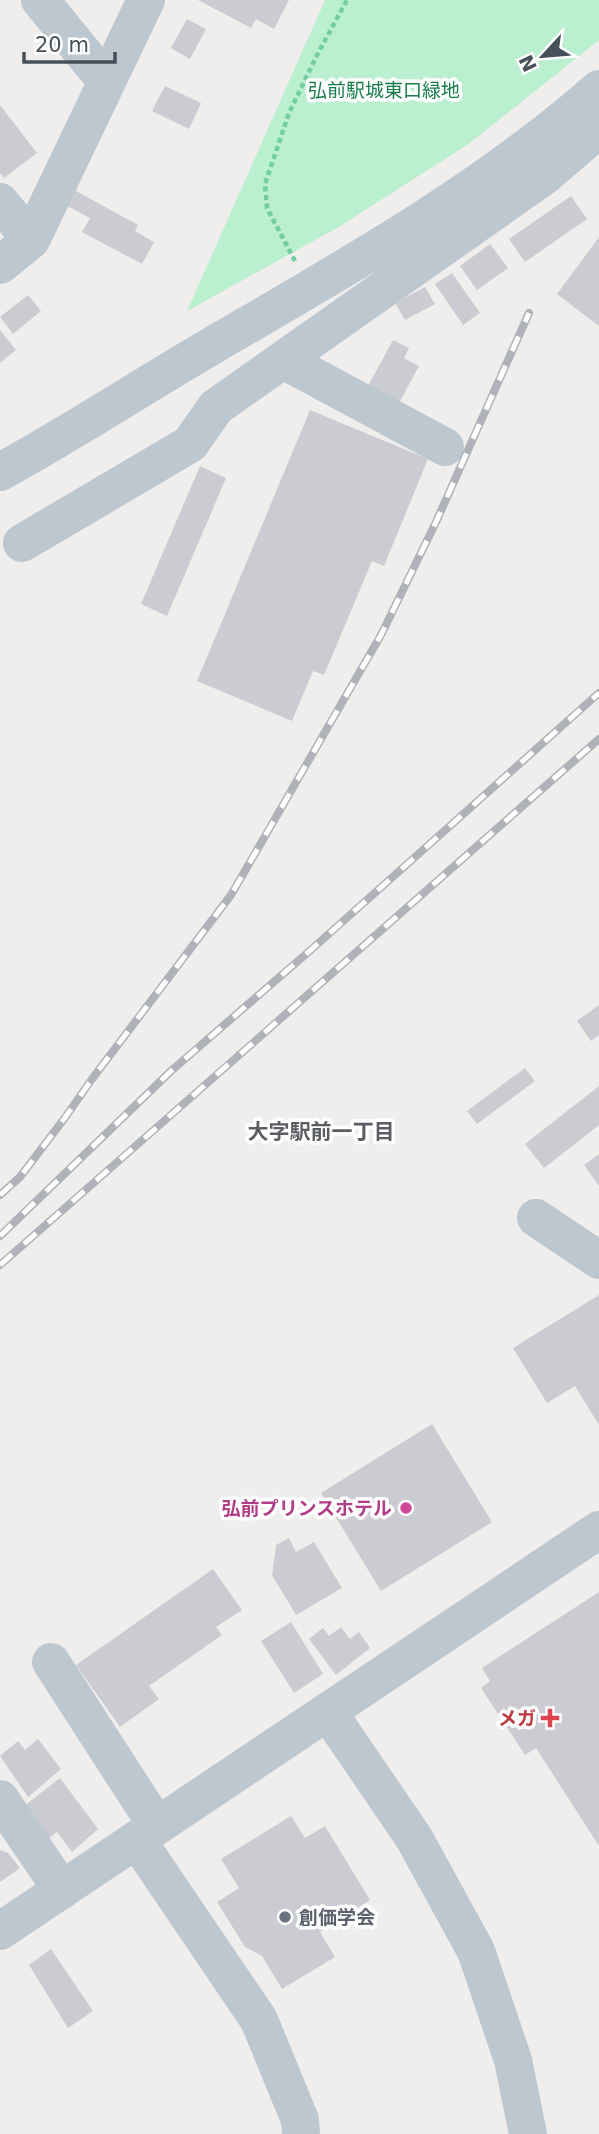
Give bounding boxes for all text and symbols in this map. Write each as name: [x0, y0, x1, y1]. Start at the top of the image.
scale bar: [24, 21, 116, 65]
north arrow: [508, 21, 578, 91]
text: 20 m: [35, 33, 89, 57]
text: N: [514, 51, 541, 75]
park label: 弘前駅城東口緑地: [308, 79, 460, 101]
district label: 大字駅前一丁目: [248, 1120, 395, 1144]
place label: 弘前プリンスホテル: [221, 1497, 392, 1519]
marker: 弘前プリンスホテル: [398, 1500, 414, 1516]
place label: メガ: [498, 1707, 536, 1729]
marker: メガ: [542, 1710, 558, 1726]
place label: 創価学会: [299, 1906, 375, 1928]
marker: 創価学会: [277, 1909, 293, 1925]

